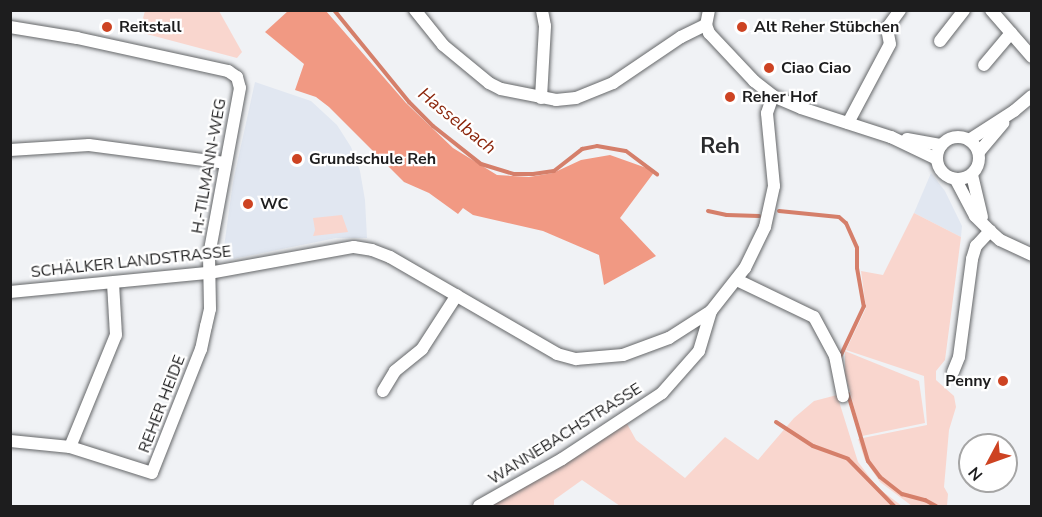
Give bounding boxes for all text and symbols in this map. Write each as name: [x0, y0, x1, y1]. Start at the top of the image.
place label: Reitstall: [119, 17, 181, 37]
place label: Alt Reher Stübchen: [754, 17, 899, 37]
marker: Reitstall: [100, 20, 114, 34]
marker: Alt Reher Stübchen: [735, 20, 749, 34]
place label: Ciao Ciao: [781, 58, 851, 78]
marker: Ciao Ciao: [762, 61, 776, 75]
water label: Hasselbach: [414, 83, 500, 159]
place label: Reher Hof: [742, 87, 817, 107]
marker: Reher Hof: [723, 90, 737, 104]
street label: H.-TILMANN-WEG: [188, 97, 230, 235]
district label: Reh: [700, 134, 740, 160]
place label: Grundschule Reh: [309, 149, 436, 169]
marker: Grundschule Reh: [290, 152, 304, 166]
place label: WC: [260, 194, 288, 214]
marker: WC: [241, 197, 255, 211]
street label: SCHÄLKER LANDSTRASSE: [30, 242, 232, 282]
street label: REHER HEIDE: [135, 352, 189, 456]
place label: Penny: [945, 371, 991, 391]
marker: Penny: [996, 374, 1010, 388]
street label: WANNEBACHSTRASSE: [485, 379, 645, 489]
north arrow: [958, 433, 1018, 493]
text: N: [964, 462, 988, 485]

